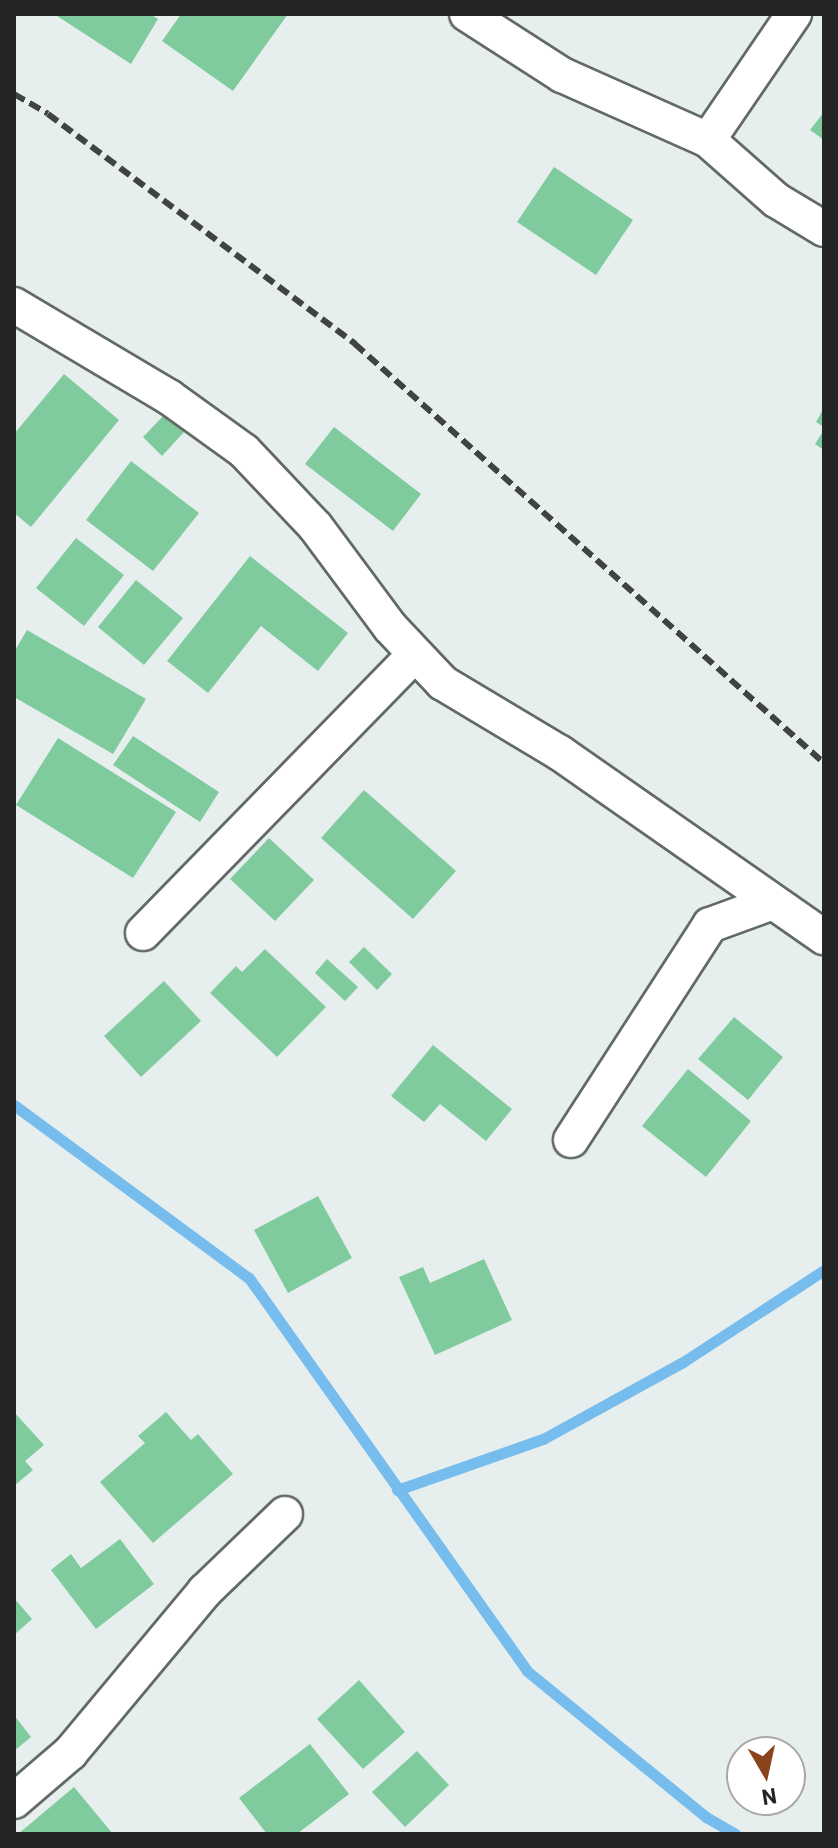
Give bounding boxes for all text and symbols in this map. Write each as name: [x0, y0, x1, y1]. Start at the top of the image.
north arrow: [726, 1736, 806, 1816]
text: N: [760, 1784, 779, 1812]

